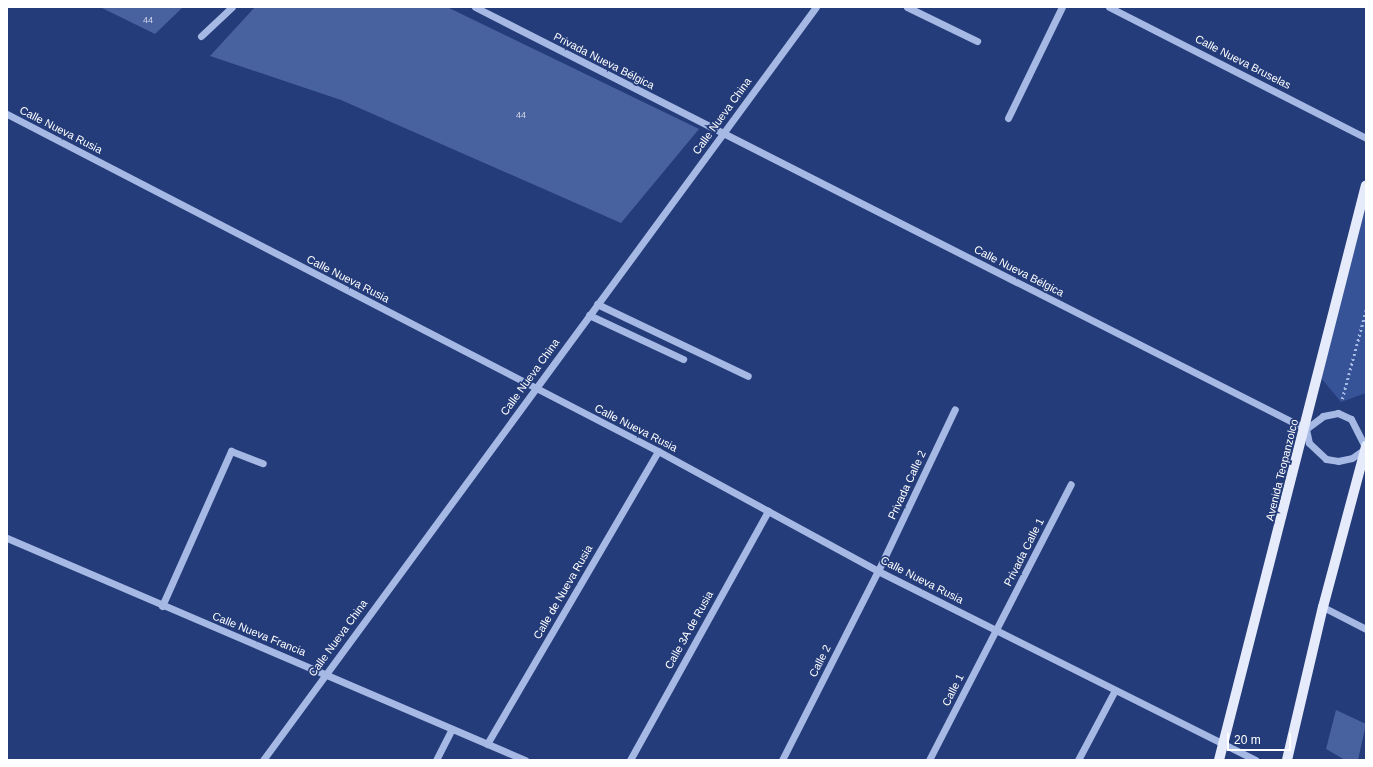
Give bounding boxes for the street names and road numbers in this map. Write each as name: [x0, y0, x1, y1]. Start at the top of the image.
street label: Privada Nueva Bélgica: [551, 30, 657, 92]
street label: Calle Nueva Bruselas: [1193, 32, 1293, 92]
street label: Calle Nueva China: [690, 75, 754, 157]
street label: Calle Nueva Rusia: [17, 103, 105, 157]
street label: Calle Nueva Bélgica: [972, 243, 1066, 299]
street label: Calle Nueva Rusia: [304, 252, 392, 306]
street label: Calle Nueva China: [498, 336, 562, 418]
street label: Calle Nueva Rusia: [592, 401, 680, 455]
street label: Avenida Teopanzolco: [1263, 418, 1301, 522]
street label: Privada Calle 2: [885, 448, 929, 522]
street label: Privada Calle 1: [1001, 516, 1047, 588]
street label: Calle de Nueva Rusia: [531, 543, 595, 641]
street label: Calle Nueva Rusia: [878, 553, 966, 607]
street label: Calle 3A de Rusia: [662, 588, 716, 672]
street label: Calle Nueva China: [306, 597, 370, 679]
street label: Calle Nueva Francia: [210, 609, 308, 659]
street label: Calle 2: [806, 643, 834, 679]
street label: Calle 1: [939, 672, 967, 708]

